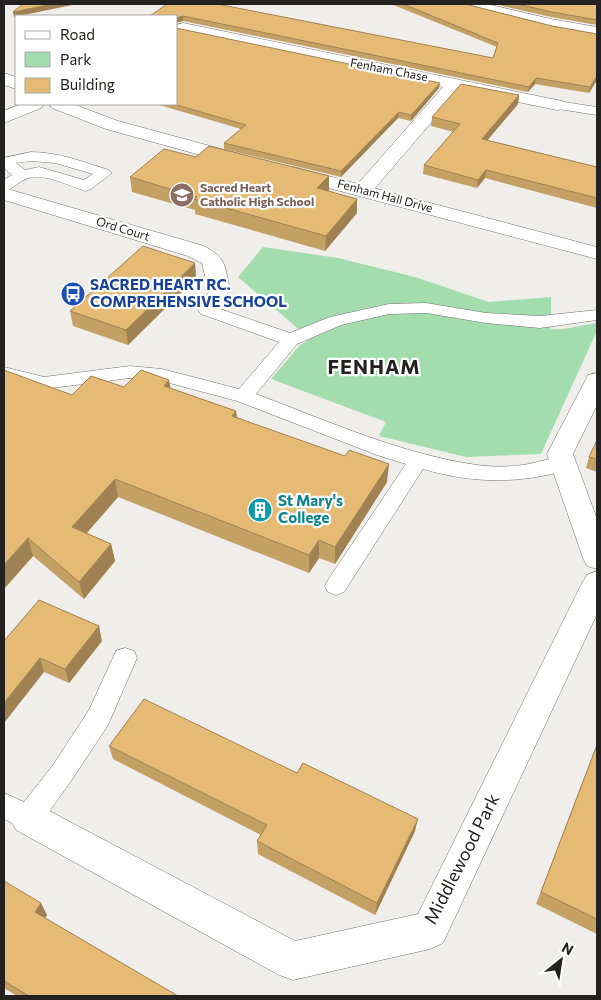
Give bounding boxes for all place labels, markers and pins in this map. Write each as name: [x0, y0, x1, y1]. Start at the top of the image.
place label: Sacred Heart Catholic High School: [200, 180, 314, 208]
school or university icon: Sacred Heart Catholic High School: [169, 182, 195, 208]
place label: SACRED HEART RC. COMPREHENSIVE SCHOOL: [90, 275, 287, 310]
bus stop icon: SACRED HEART RC. COMPREHENSIVE SCHOOL: [60, 281, 86, 307]
place label: St Mary's College: [278, 491, 343, 526]
building icon: St Mary's College: [247, 497, 273, 523]

